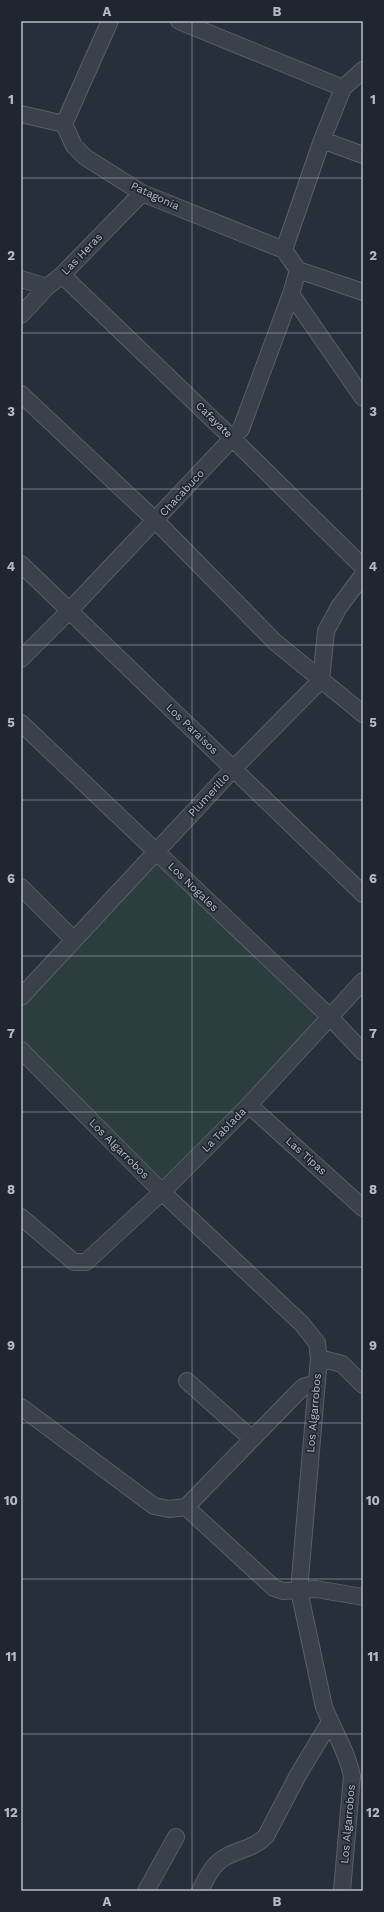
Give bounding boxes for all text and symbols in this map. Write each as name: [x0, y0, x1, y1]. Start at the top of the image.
text: A: [103, 4, 112, 19]
text: B: [273, 4, 282, 19]
text: 1: [8, 92, 14, 107]
text: 1: [370, 92, 376, 107]
street label: Patagonia: [129, 179, 181, 213]
street label: Las Heras: [59, 230, 105, 278]
text: 2: [7, 248, 15, 263]
text: 2: [369, 248, 377, 263]
street label: Cafayate: [193, 399, 235, 441]
text: 3: [7, 404, 15, 419]
text: 3: [369, 404, 377, 419]
street label: Chacabuco: [157, 467, 207, 519]
text: 4: [7, 559, 16, 574]
text: 4: [369, 559, 378, 574]
street label: Los Paraísos: [163, 701, 221, 757]
text: 5: [7, 715, 15, 730]
text: 5: [369, 715, 377, 730]
street label: Plumerillo: [186, 771, 232, 819]
street label: Los Nogales: [165, 860, 221, 914]
text: 6: [7, 871, 15, 886]
text: 6: [369, 871, 377, 886]
text: 7: [7, 1026, 15, 1041]
text: 7: [369, 1026, 377, 1041]
street label: La Tablada: [199, 1105, 249, 1155]
street label: Los Algarrobos: [86, 1116, 152, 1182]
street label: Las Tipas: [283, 1134, 329, 1178]
text: 8: [7, 1182, 15, 1197]
text: 8: [369, 1182, 377, 1197]
text: 9: [7, 1338, 15, 1353]
text: 9: [369, 1338, 377, 1353]
street label: Los Algarrobos: [304, 1373, 324, 1453]
text: 10: [4, 1493, 18, 1508]
text: 10: [366, 1493, 380, 1508]
text: 11: [5, 1649, 17, 1664]
text: 11: [367, 1649, 379, 1664]
street label: Los Algarrobos: [338, 1784, 358, 1864]
text: 12: [4, 1805, 18, 1820]
text: 12: [366, 1805, 380, 1820]
text: A: [103, 1894, 112, 1909]
text: B: [273, 1894, 282, 1909]

